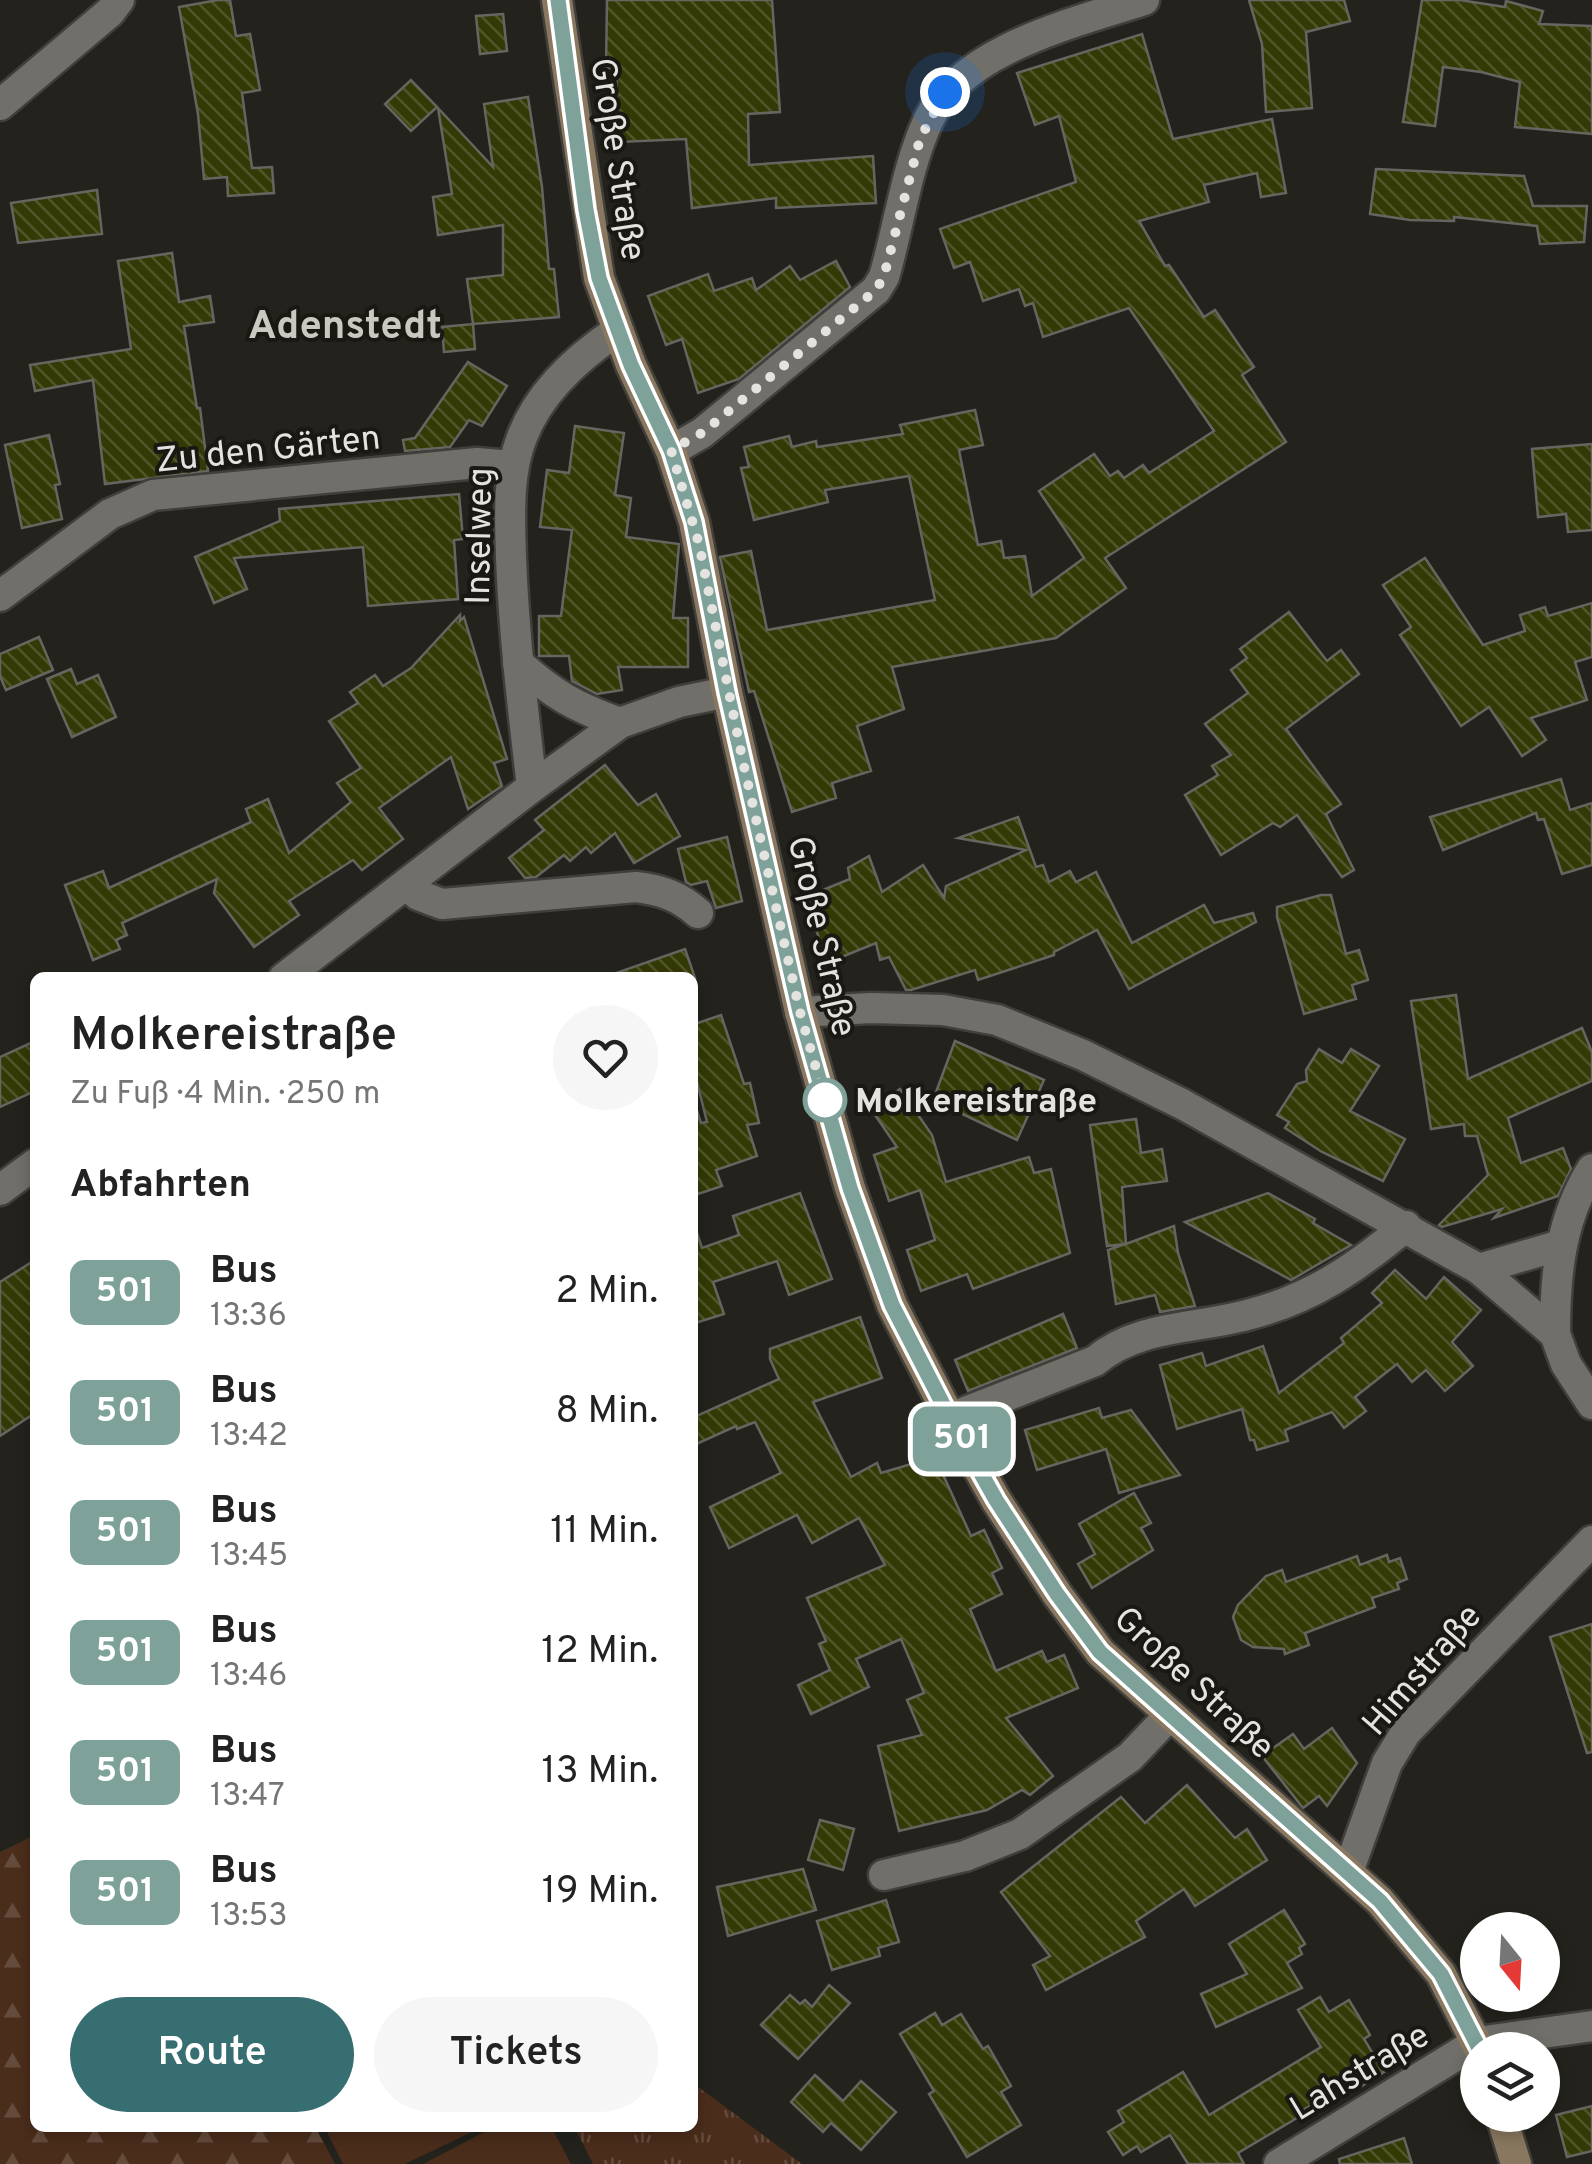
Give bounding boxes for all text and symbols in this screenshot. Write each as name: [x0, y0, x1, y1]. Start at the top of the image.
street label: Große Straße: [578, 55, 654, 264]
your location: [920, 67, 970, 117]
district label: Adenstedt: [248, 303, 442, 353]
street label: Zu den Gärten: [154, 417, 383, 485]
street label: Inselweg: [458, 467, 504, 605]
street label: Große Straße: [776, 832, 865, 1041]
button: heart: [553, 1005, 658, 1110]
text: Molkereistraße: [70, 1007, 397, 1067]
text: Zu Fuß · 4 Min. · 250 m: [70, 1075, 380, 1115]
marker: Molkereistraße: [804, 1079, 846, 1121]
place label: Molkereistraße: [855, 1081, 1097, 1125]
text: Abfahrten: [70, 1162, 251, 1211]
text: Bus: [210, 1248, 277, 1297]
text: 2 Min.: [555, 1268, 658, 1317]
text: 501: [96, 1270, 154, 1314]
text: 13:36: [210, 1297, 287, 1337]
text: Bus: [210, 1368, 277, 1417]
text: 8 Min.: [555, 1388, 658, 1437]
text: 501: [96, 1390, 154, 1434]
line badge: 501: [904, 1406, 1020, 1472]
text: 13:42: [210, 1417, 288, 1457]
text: 501: [933, 1417, 991, 1461]
text: Bus: [210, 1488, 277, 1537]
text: 11 Min.: [550, 1508, 658, 1557]
text: 501: [96, 1510, 154, 1554]
text: 13:45: [210, 1537, 288, 1577]
street label: Himstraße: [1354, 1596, 1492, 1746]
street label: Große Straße: [1103, 1598, 1283, 1770]
text: Bus: [210, 1608, 277, 1657]
text: 12 Min.: [541, 1628, 658, 1677]
text: 501: [96, 1630, 154, 1674]
text: 13:46: [210, 1657, 287, 1697]
text: Bus: [210, 1728, 277, 1777]
text: 13 Min.: [542, 1748, 658, 1797]
text: 501: [96, 1750, 154, 1794]
text: 13:47: [210, 1777, 285, 1817]
text: Bus: [210, 1848, 277, 1897]
text: 19 Min.: [542, 1868, 658, 1917]
text: 501: [96, 1870, 154, 1914]
text: 13:53: [210, 1897, 288, 1937]
north arrow: [1460, 1912, 1560, 2012]
map controls: [1460, 1912, 1560, 2132]
button: Route: [70, 1997, 354, 2112]
button: Tickets: [374, 1997, 658, 2112]
street label: Lahstraße: [1283, 2015, 1438, 2132]
button: layers: [1460, 2032, 1560, 2132]

